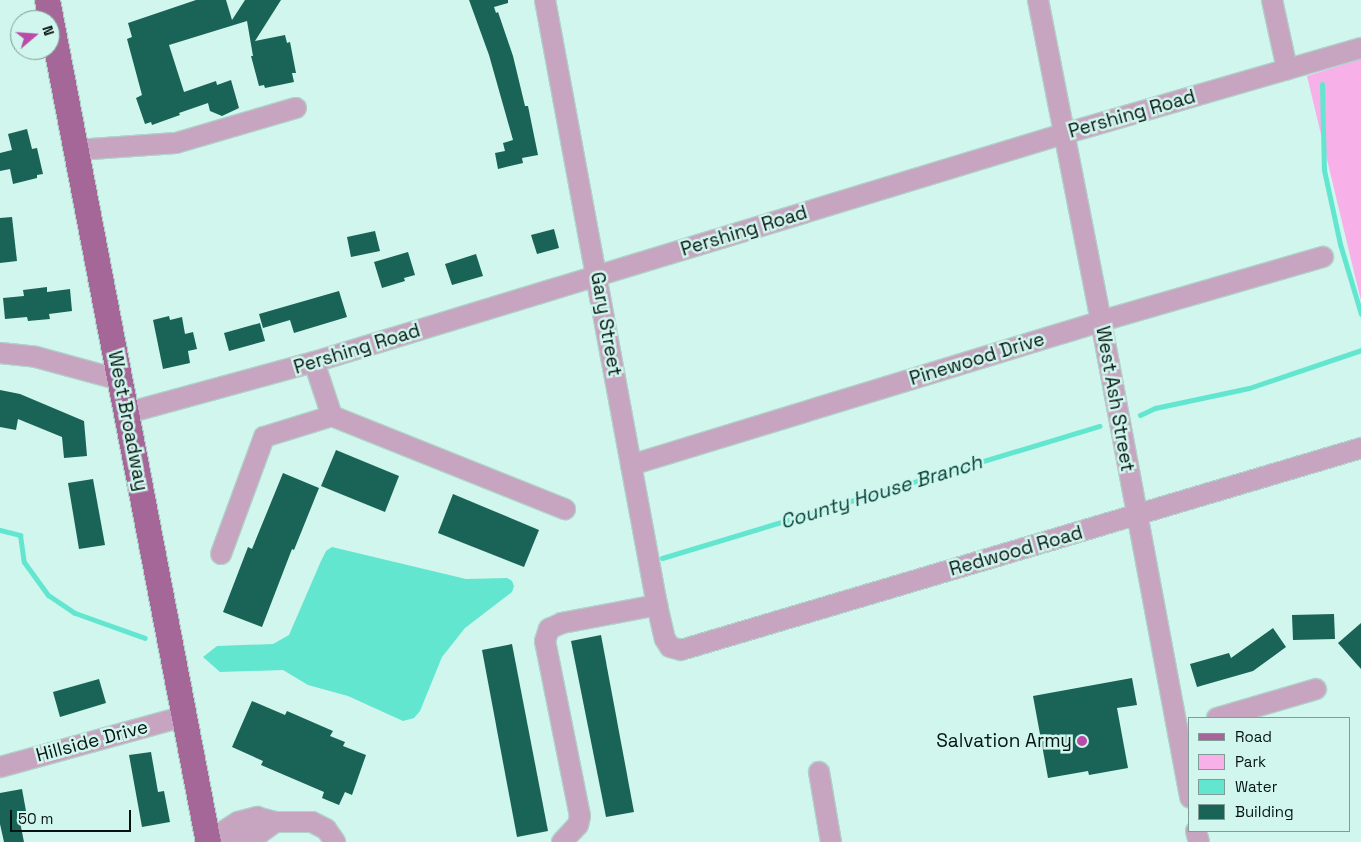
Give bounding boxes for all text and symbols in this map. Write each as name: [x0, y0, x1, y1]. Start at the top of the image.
north arrow: [10, 10, 60, 60]
text: N: [38, 23, 58, 38]
street label: Pershing Road: [1066, 85, 1198, 143]
street label: Pershing Road: [678, 201, 810, 261]
street label: Gary Street: [586, 270, 626, 378]
street label: Pershing Road: [291, 319, 423, 379]
street label: West Ash Street: [1091, 324, 1139, 474]
street label: Pinewood Drive: [907, 328, 1047, 390]
street label: West Broadway: [103, 349, 153, 493]
water label: County House Branch: [777, 450, 985, 534]
street label: Redwood Road: [947, 521, 1085, 581]
street label: Hillside Drive: [34, 715, 150, 767]
legend: [1188, 717, 1351, 832]
text: Road: [1235, 727, 1272, 746]
place label: Salvation Army: [936, 730, 1072, 752]
marker: Salvation Army: [1076, 735, 1088, 747]
text: Park: [1235, 752, 1266, 771]
text: Water: [1235, 777, 1277, 796]
scale bar: [12, 800, 134, 832]
text: Building: [1235, 802, 1294, 821]
text: 50 m: [18, 809, 53, 828]

